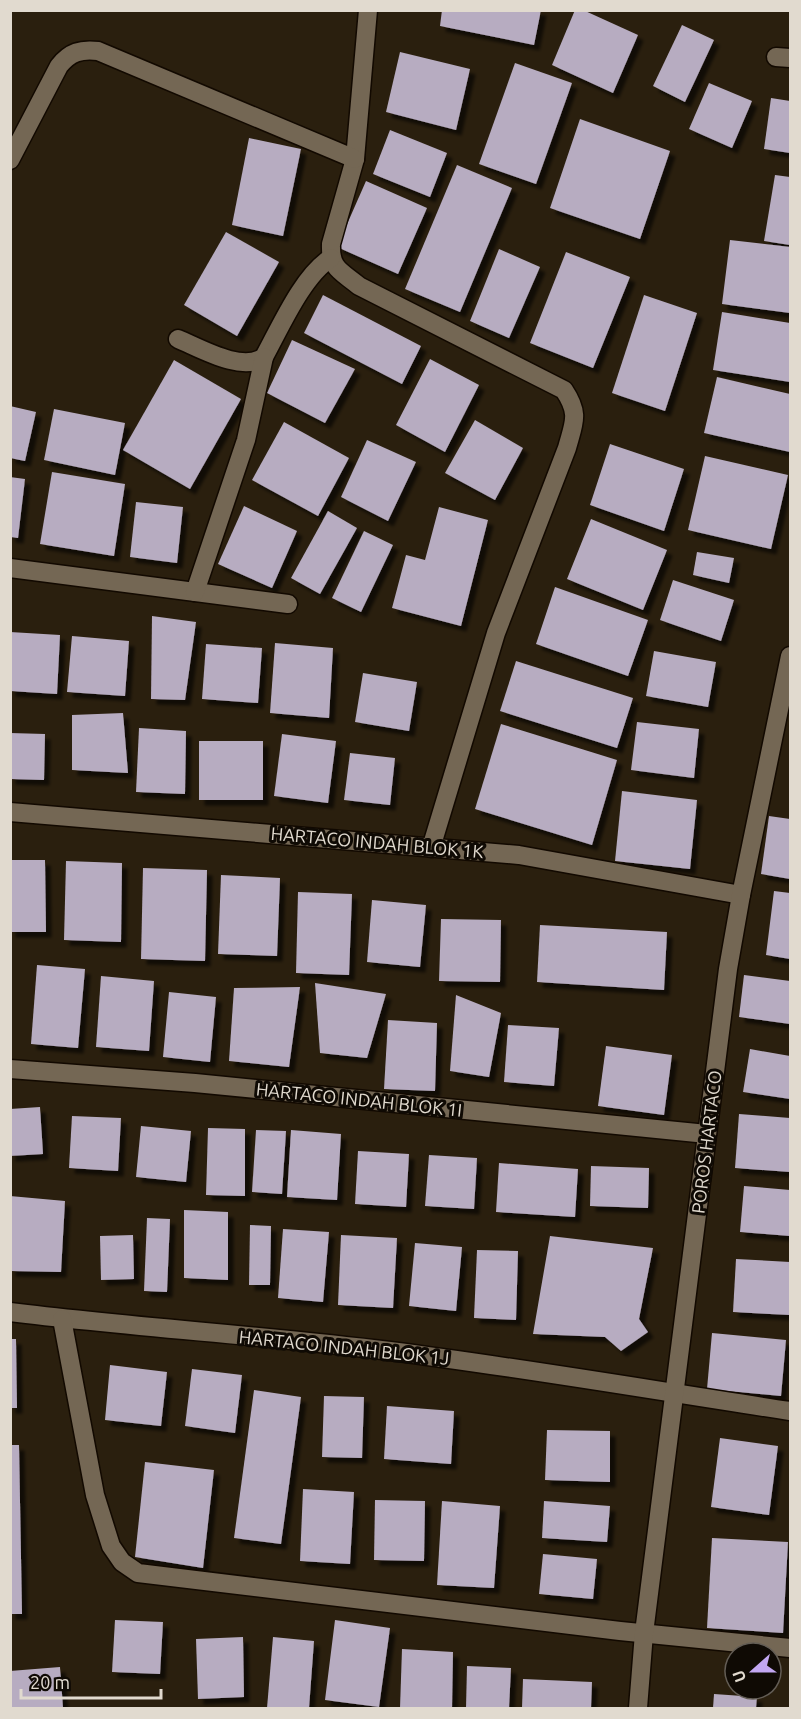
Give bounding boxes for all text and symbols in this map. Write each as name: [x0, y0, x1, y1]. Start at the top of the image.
street label: HARTACO INDAH BLOK 1K: [270, 823, 484, 861]
street label: POROS HARTACO: [687, 1069, 725, 1215]
street label: HARTACO INDAH BLOK 1I: [255, 1078, 463, 1120]
street label: HARTACO INDAH BLOK 1J: [238, 1326, 450, 1368]
north arrow: [723, 1641, 783, 1701]
scale bar: [21, 1662, 160, 1700]
text: U: [729, 1668, 749, 1685]
text: 20 m: [30, 1672, 70, 1692]

